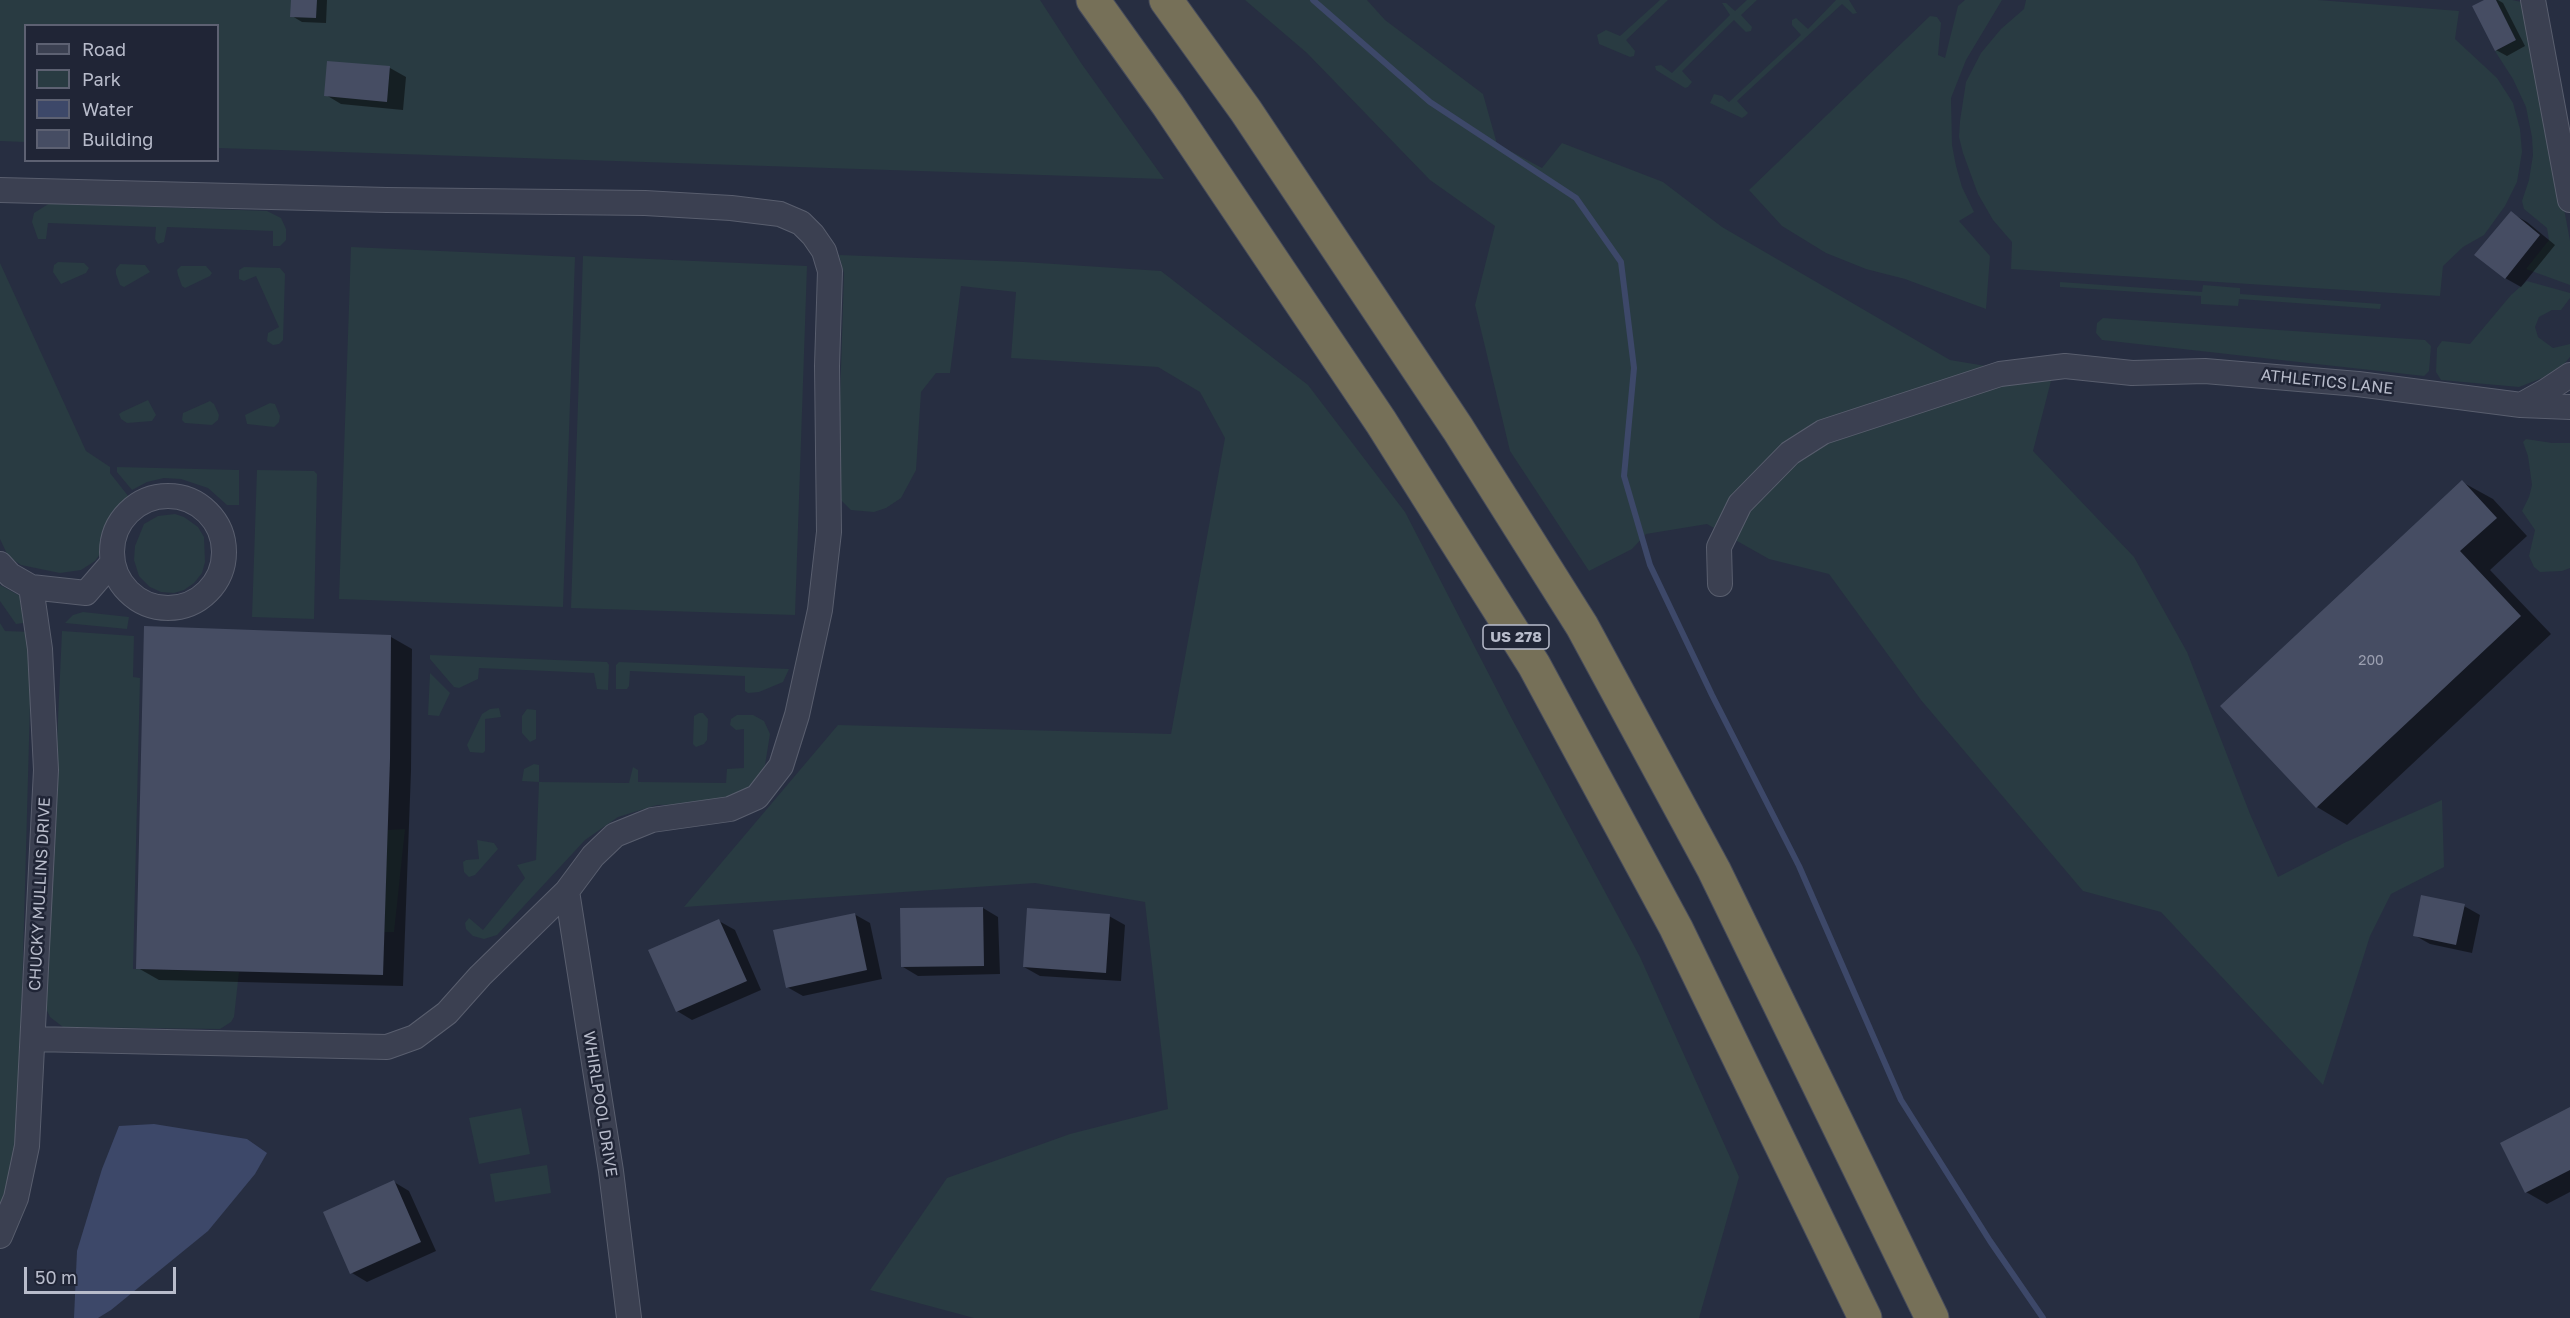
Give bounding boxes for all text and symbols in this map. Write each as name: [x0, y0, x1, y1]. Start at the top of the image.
legend: [24, 24, 219, 162]
text: Road: [82, 38, 126, 60]
text: Park: [82, 68, 121, 90]
text: Water: [82, 98, 133, 120]
text: Building: [82, 128, 153, 150]
street label: ATHLETICS LANE: [2260, 366, 2394, 398]
road number: US 278: [1483, 625, 1549, 649]
house number: 200: [2358, 653, 2384, 669]
street label: CHUCKY MULLINS DRIVE: [25, 797, 55, 991]
street label: WHIRLPOOL DRIVE: [579, 1030, 621, 1178]
scale bar: [27, 1255, 178, 1293]
text: 50 m: [35, 1266, 77, 1288]

